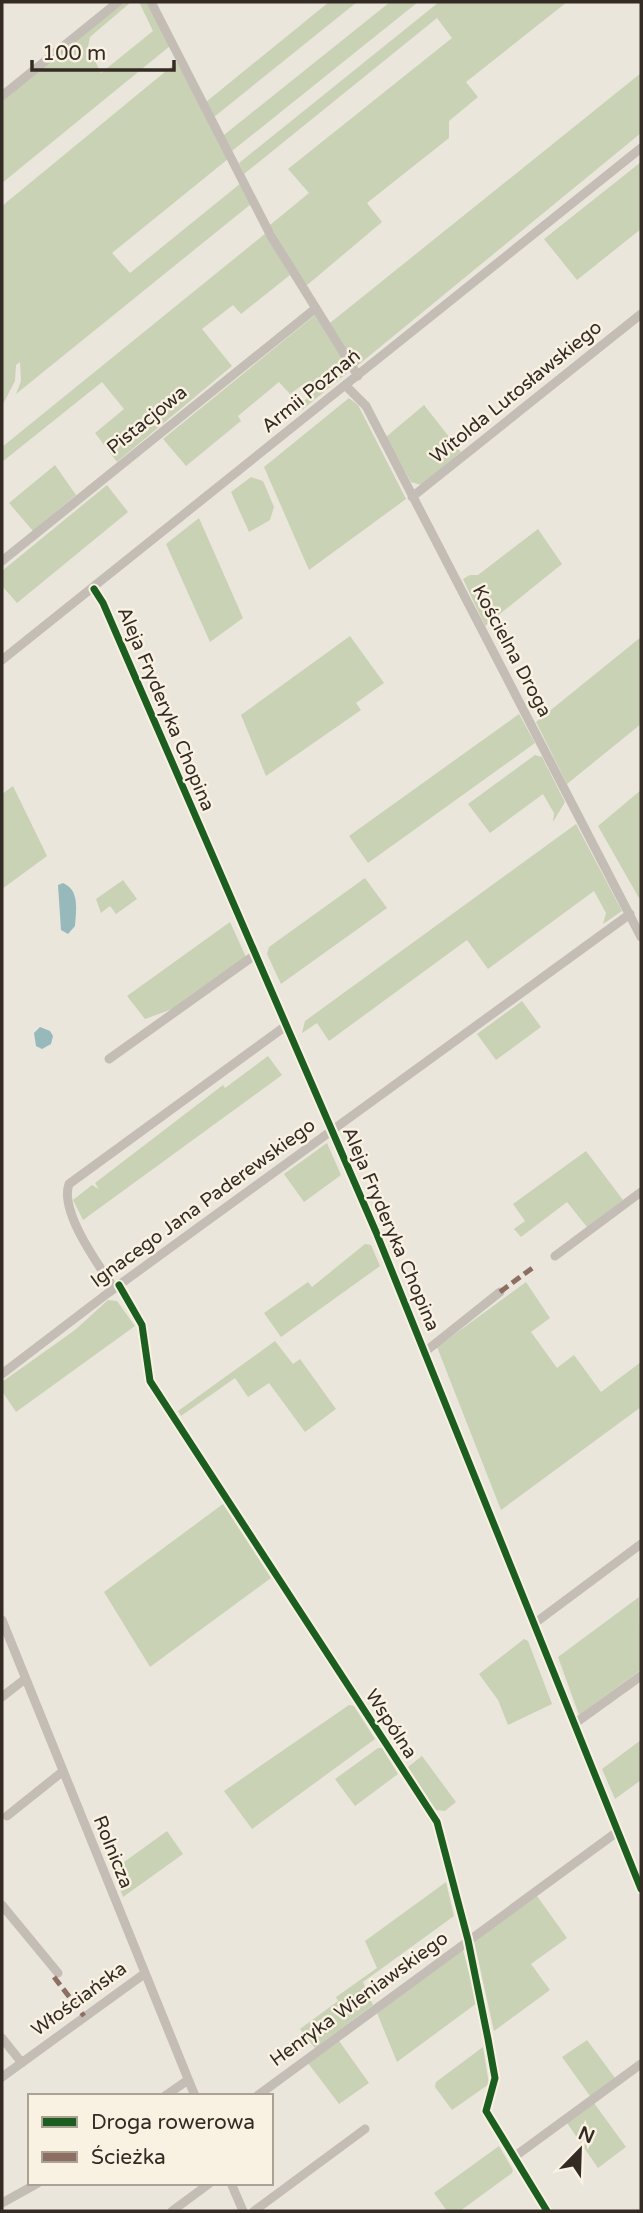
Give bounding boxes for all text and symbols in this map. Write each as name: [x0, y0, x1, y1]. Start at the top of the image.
scale bar: [32, 28, 173, 72]
text: 100 m: [42, 41, 106, 66]
street label: Witolda Lutosławskiego: [426, 316, 606, 468]
street label: Armii Poznań: [257, 345, 365, 437]
street label: Pistacjowa: [103, 381, 191, 459]
street label: Kościelna Droga: [468, 581, 556, 721]
street label: Aleja Fryderyka Chopina: [113, 604, 219, 814]
street label: Ignacego Jana Paderewskiego: [86, 1114, 320, 1292]
street label: Aleja Fryderyka Chopina: [338, 1124, 444, 1334]
street label: Wspólna: [361, 1685, 421, 1763]
street label: Rolnicza: [88, 1812, 138, 1892]
street label: Henryka Wieniawskiego: [266, 1927, 452, 2071]
street label: Włościańska: [27, 1957, 131, 2041]
legend: [28, 2094, 273, 2185]
text: Droga rowerowa: [91, 2110, 255, 2135]
north arrow: [545, 2115, 615, 2185]
text: N: [575, 2122, 598, 2148]
text: Ścieżka: [91, 2145, 166, 2170]

